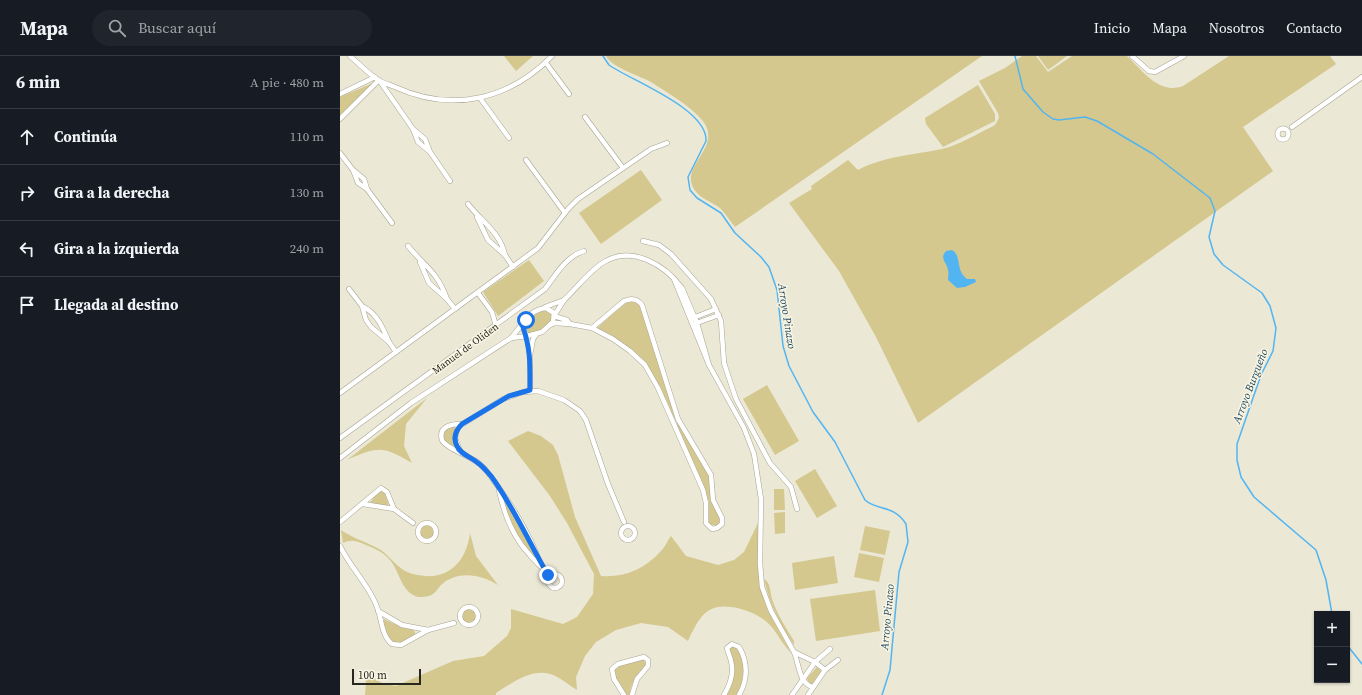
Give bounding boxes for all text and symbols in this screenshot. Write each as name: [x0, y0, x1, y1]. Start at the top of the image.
search box: [92, 10, 372, 46]
text: Mapa: [20, 15, 68, 41]
icon: search: [106, 17, 128, 39]
text: Buscar aquí: [138, 17, 216, 38]
text: Inicio: [1094, 18, 1130, 38]
text: Mapa: [1152, 18, 1187, 38]
text: Nosotros: [1209, 18, 1264, 38]
text: Contacto: [1286, 18, 1342, 38]
text: 6 min: [16, 70, 60, 94]
text: A pie · 480 m: [250, 74, 324, 91]
icon: ahead: [16, 126, 38, 148]
text: Continúa: [54, 126, 117, 147]
text: 110 m: [290, 128, 324, 145]
icon: right: [16, 182, 38, 204]
text: Gira a la derecha: [54, 182, 169, 203]
text: 130 m: [290, 184, 324, 201]
icon: left: [16, 238, 38, 260]
text: Gira a la izquierda: [54, 238, 179, 259]
text: 240 m: [290, 240, 324, 257]
water label: Arroyo Pinazo: [774, 281, 799, 350]
icon: arrive: [16, 294, 38, 316]
text: Llegada al destino: [54, 294, 179, 315]
route start: [517, 311, 535, 329]
street label: Manuel de Oliden: [430, 320, 501, 377]
water label: Arroyo Burgueño: [1229, 346, 1272, 427]
route end: [539, 566, 557, 584]
water label: Arroyo Pinazo: [877, 583, 898, 652]
map controls: [1314, 611, 1350, 683]
button: +: [1314, 611, 1350, 647]
button: −: [1314, 647, 1350, 683]
scale bar: [352, 667, 421, 686]
text: 100 m: [358, 668, 387, 683]

